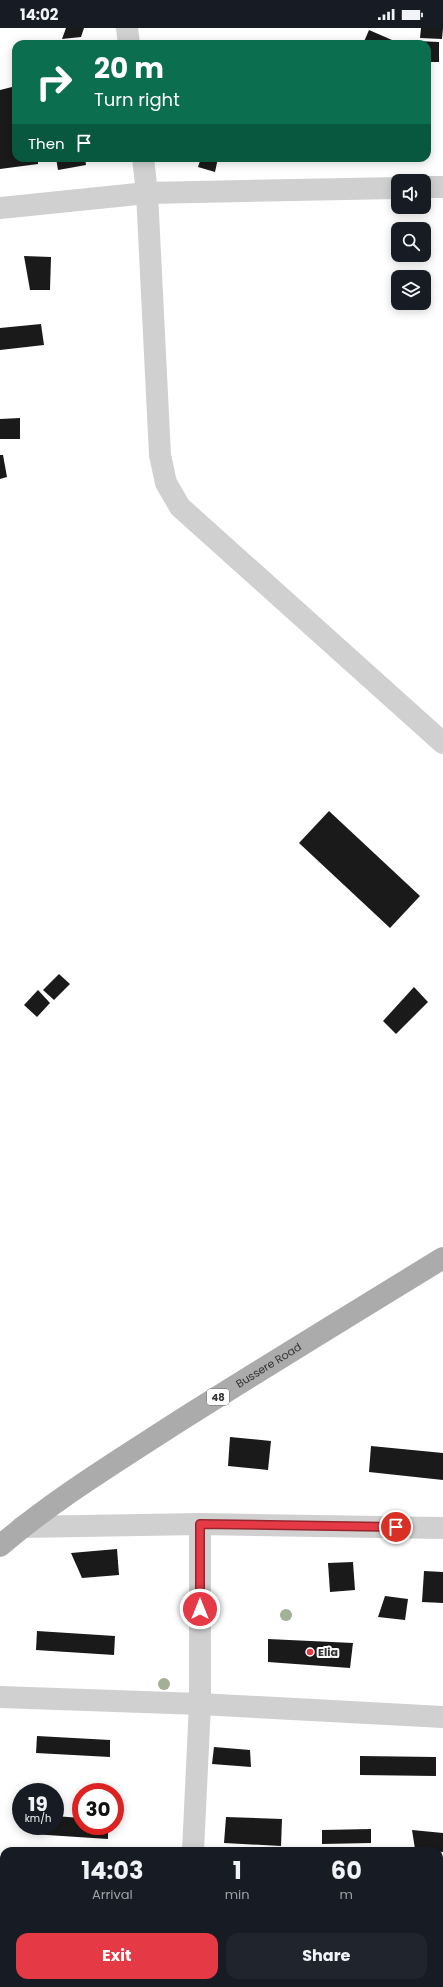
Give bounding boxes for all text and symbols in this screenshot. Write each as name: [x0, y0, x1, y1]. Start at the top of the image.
text: 14:02: [20, 4, 58, 25]
text: 20 m: [94, 49, 164, 88]
icon: right: [28, 56, 80, 108]
text: Turn right: [94, 87, 180, 112]
icon: arrive: [73, 132, 95, 154]
text: Then: [28, 133, 65, 154]
map controls: [391, 174, 431, 310]
button: sound: [391, 174, 431, 214]
button: search: [391, 222, 431, 262]
button: layers: [391, 270, 431, 310]
street label: Bussere Road: [233, 1339, 304, 1392]
road number: 48: [207, 1389, 229, 1405]
pin: [379, 1510, 413, 1544]
icon: arrive: [385, 1516, 407, 1538]
position arrow: [179, 1588, 221, 1630]
place label: Elia: [318, 1644, 338, 1660]
marker: Elia: [305, 1647, 315, 1657]
speed limit sign: 30: [72, 1783, 124, 1835]
text: 19: [28, 1790, 48, 1818]
text: km/h: [25, 1811, 51, 1826]
text: 14:03: [81, 1854, 143, 1887]
text: 1: [233, 1854, 242, 1887]
text: 60: [331, 1854, 362, 1887]
text: Arrival: [92, 1885, 133, 1904]
text: min: [225, 1885, 250, 1904]
text: m: [340, 1885, 353, 1904]
button: Exit: [16, 1933, 218, 1979]
button: Share: [226, 1933, 427, 1979]

